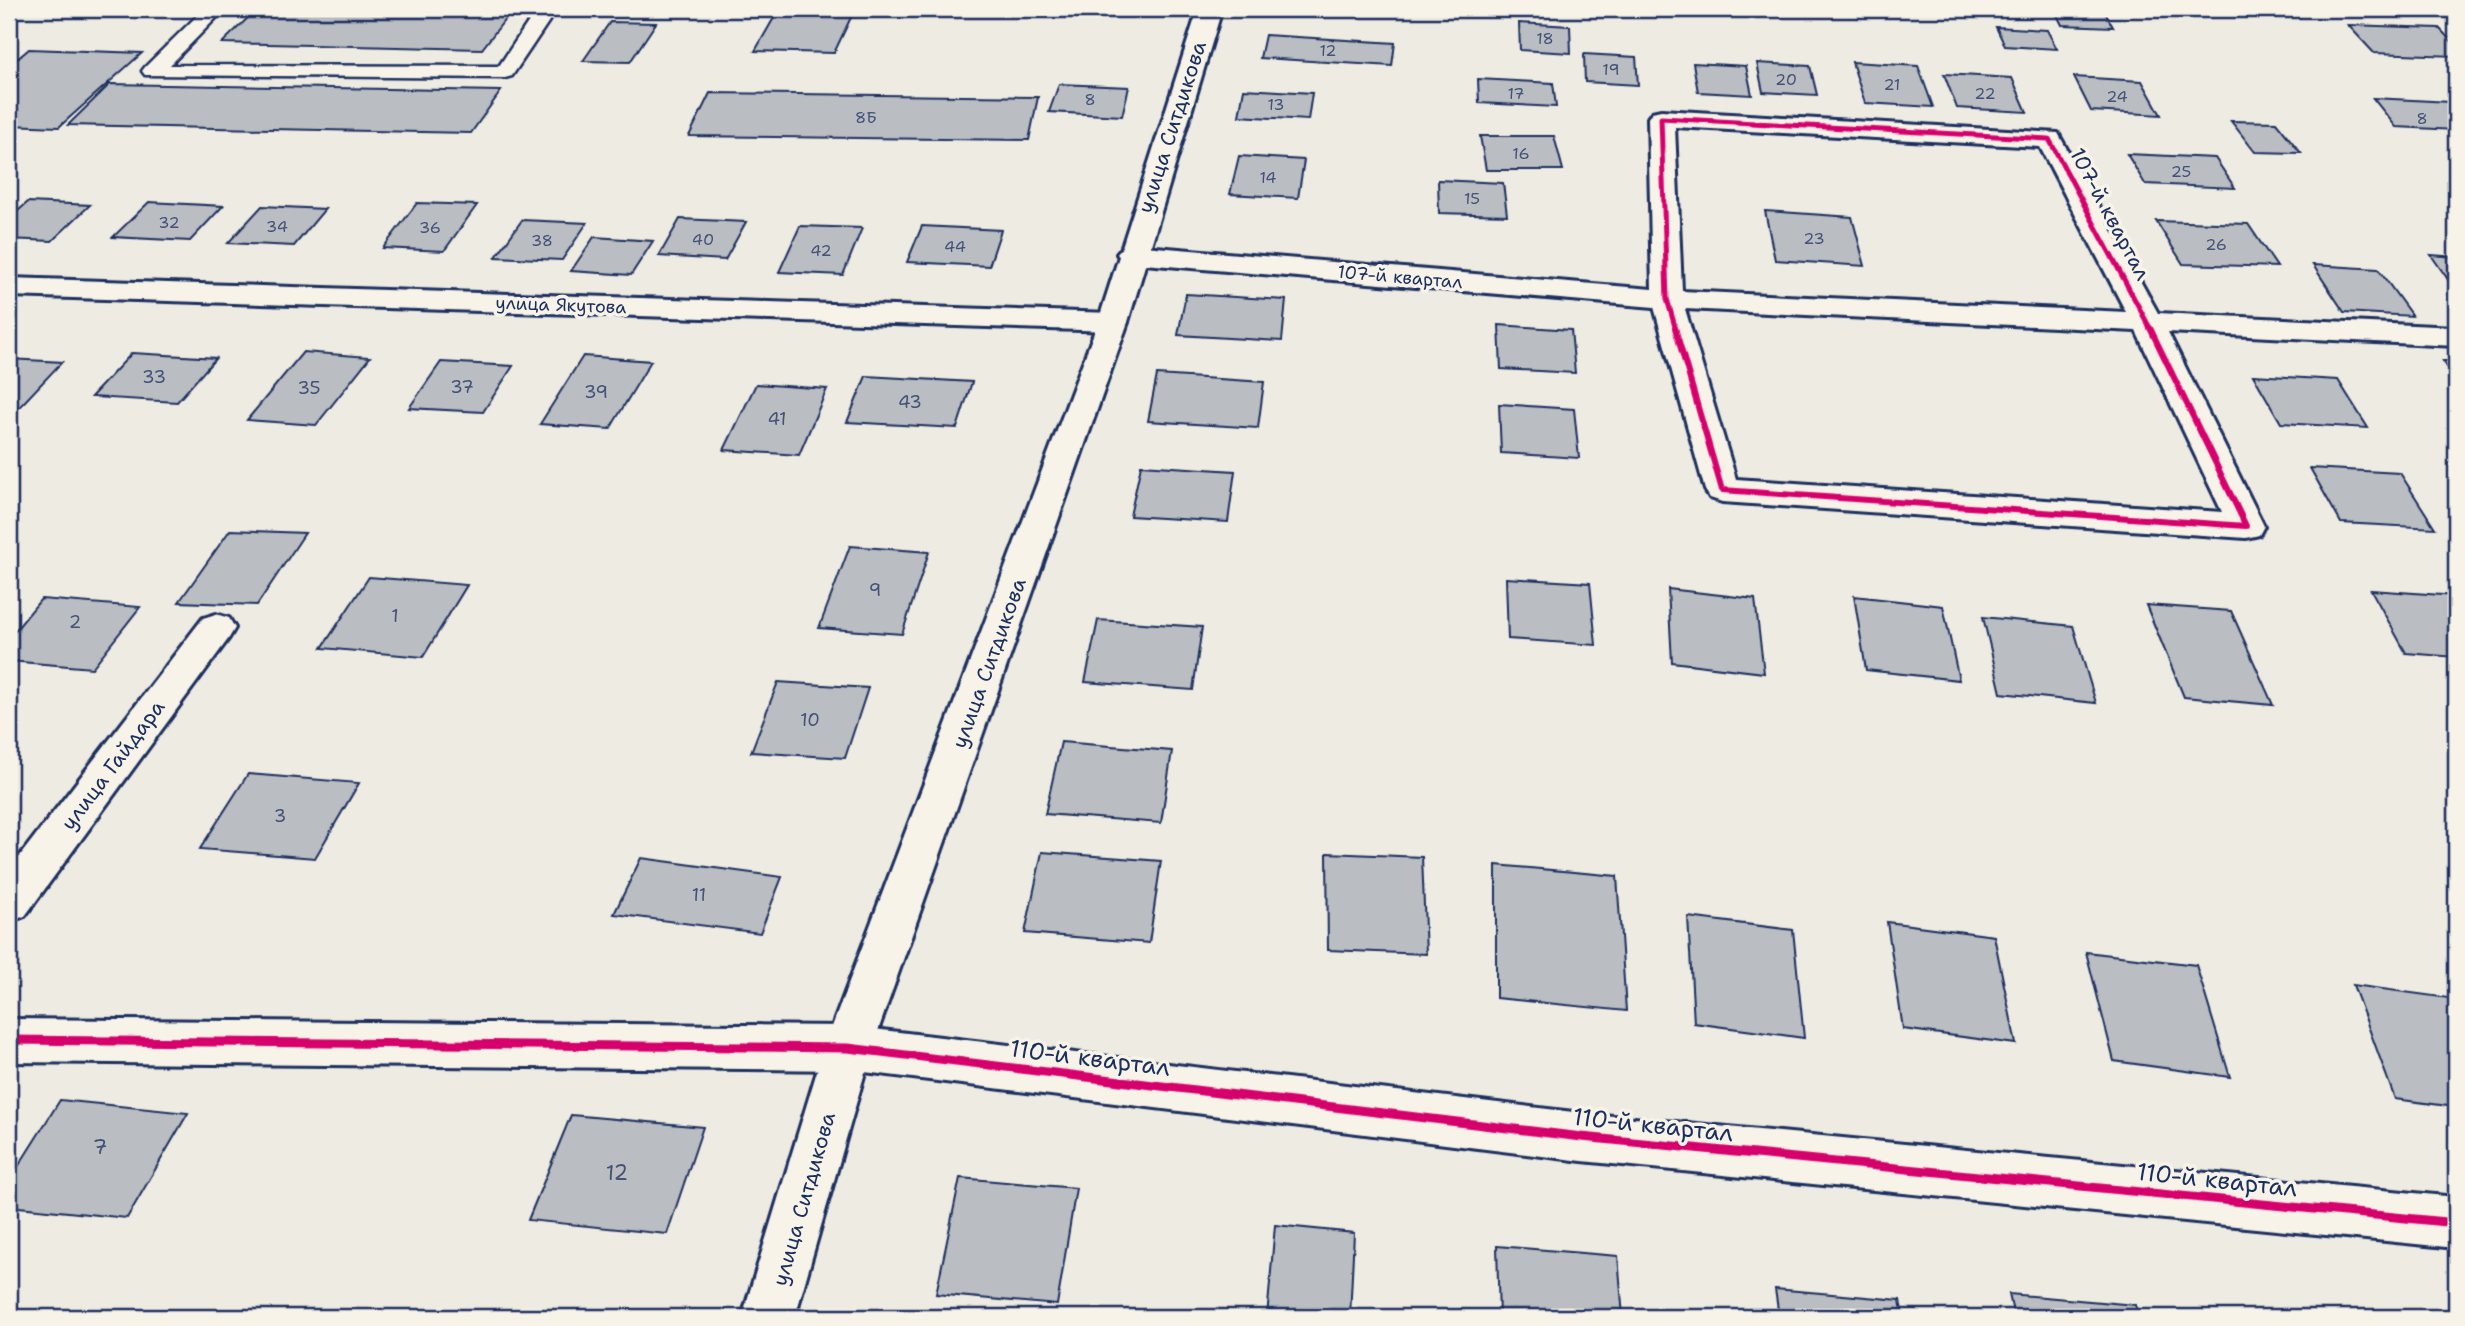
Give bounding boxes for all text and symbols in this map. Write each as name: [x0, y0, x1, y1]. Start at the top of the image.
house number: 18: [1536, 28, 1554, 49]
street label: улица Ситдикова: [1131, 37, 1213, 217]
house number: 12: [1319, 40, 1337, 61]
house number: 19: [1602, 59, 1620, 80]
house number: 20: [1775, 69, 1797, 90]
house number: 21: [1883, 74, 1901, 95]
house number: 17: [1507, 83, 1525, 104]
house number: 22: [1974, 83, 1996, 104]
house number: 24: [2106, 86, 2128, 107]
house number: 8: [1084, 89, 1096, 110]
house number: 13: [1267, 94, 1285, 115]
house number: 8Б: [855, 107, 877, 128]
house number: 8: [2416, 108, 2428, 129]
house number: 16: [1512, 143, 1530, 164]
street label: 107-й квартал: [2063, 143, 2157, 285]
house number: 25: [2171, 161, 2191, 182]
house number: 14: [1259, 167, 1277, 188]
house number: 15: [1464, 188, 1480, 209]
house number: 32: [158, 212, 180, 233]
house number: 34: [266, 216, 288, 237]
house number: 36: [419, 217, 441, 238]
house number: 23: [1803, 228, 1825, 249]
house number: 40: [692, 229, 714, 250]
house number: 38: [531, 230, 553, 251]
house number: 26: [2205, 234, 2227, 255]
house number: 44: [944, 236, 966, 257]
house number: 42: [810, 240, 832, 261]
street label: 107-й квартал: [1337, 260, 1463, 294]
street label: улица Якутова: [495, 291, 627, 319]
house number: 33: [142, 365, 166, 389]
house number: 37: [450, 375, 474, 399]
house number: 35: [297, 376, 321, 400]
house number: 39: [584, 380, 608, 404]
house number: 43: [898, 390, 922, 414]
house number: 41: [767, 407, 787, 431]
street label: улица Ситдикова: [945, 574, 1033, 752]
house number: 9: [869, 578, 881, 602]
house number: 1: [391, 604, 399, 628]
house number: 2: [69, 610, 81, 634]
street label: улица Гайдара: [55, 694, 171, 836]
house number: 10: [800, 708, 820, 732]
house number: 3: [274, 804, 286, 828]
house number: 11: [692, 883, 706, 907]
street label: 110-й квартал: [1008, 1032, 1172, 1084]
street label: 110-й квартал: [1571, 1101, 1735, 1149]
street label: улица Ситдикова: [766, 1109, 842, 1289]
house number: 7: [93, 1133, 107, 1161]
street label: 110-й квартал: [2135, 1156, 2299, 1204]
house number: 12: [606, 1159, 628, 1187]

